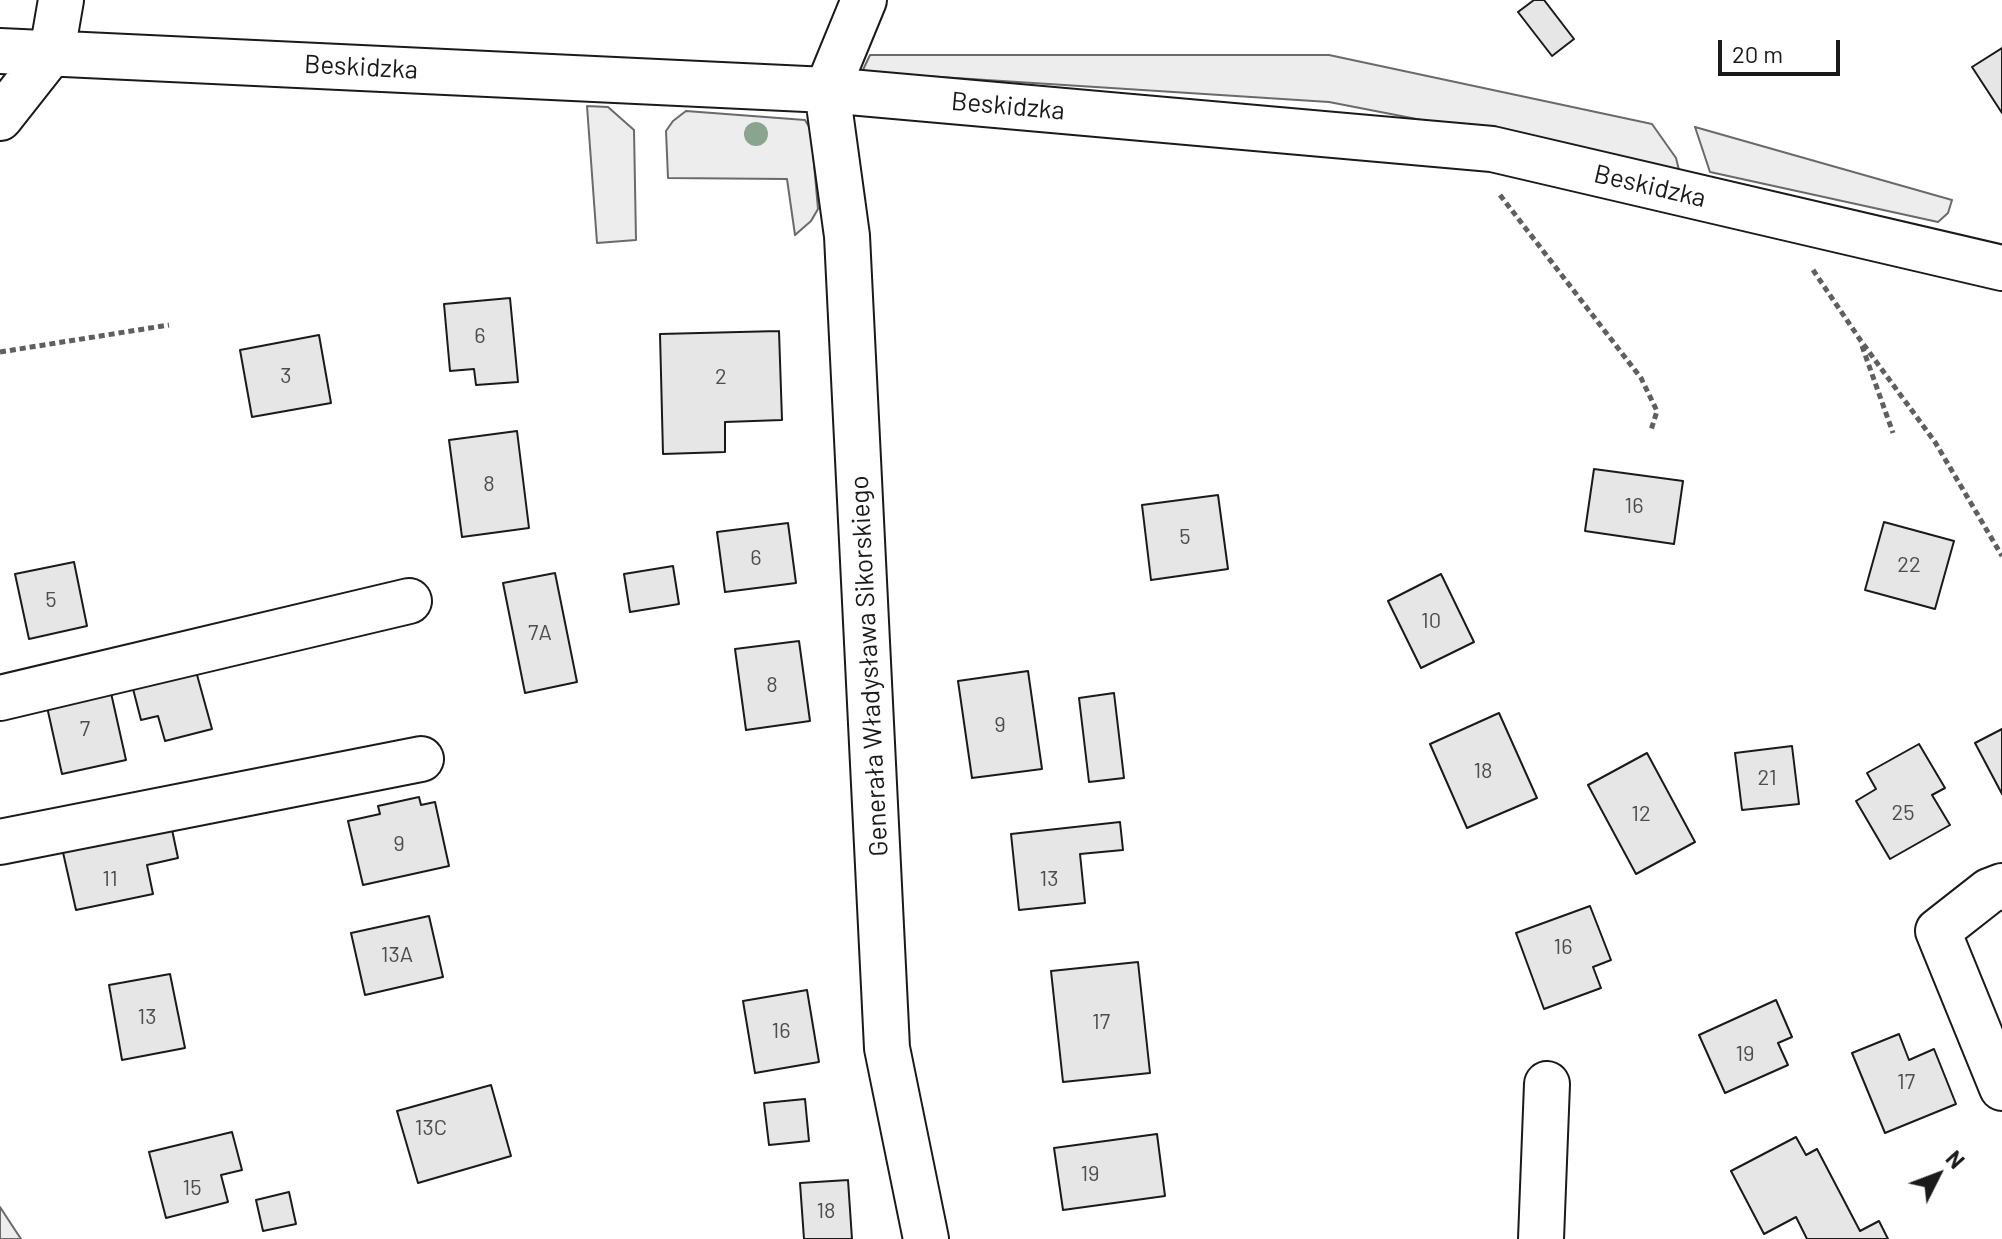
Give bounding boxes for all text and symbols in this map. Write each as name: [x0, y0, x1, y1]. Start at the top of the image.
scale bar: [1722, 24, 1844, 74]
text: 20 m: [1732, 39, 1783, 68]
street label: Beskidzka: [303, 48, 419, 86]
street label: Beskidzka: [950, 85, 1066, 127]
street label: Beskidzka: [1591, 158, 1709, 214]
house number: 6: [474, 323, 486, 349]
house number: 3: [280, 363, 292, 389]
house number: 2: [715, 364, 727, 390]
house number: 8: [483, 471, 495, 497]
street label: Generała Władysława Sikorskiego: [843, 475, 895, 857]
house number: 16: [1624, 493, 1644, 519]
house number: 5: [1179, 524, 1191, 550]
house number: 6: [750, 545, 762, 571]
house number: 22: [1897, 552, 1921, 578]
house number: 5: [45, 587, 57, 613]
house number: 10: [1421, 608, 1441, 634]
house number: 7A: [528, 620, 552, 646]
house number: 8: [766, 672, 778, 698]
house number: 9: [994, 712, 1006, 738]
house number: 7: [80, 716, 90, 742]
house number: 18: [1473, 758, 1493, 784]
house number: 21: [1757, 765, 1777, 791]
house number: 25: [1891, 800, 1915, 826]
house number: 12: [1631, 801, 1651, 827]
house number: 9: [393, 831, 405, 857]
house number: 11: [102, 866, 118, 892]
house number: 13: [1039, 866, 1059, 892]
house number: 16: [1553, 934, 1573, 960]
house number: 13A: [381, 942, 413, 968]
house number: 13: [137, 1004, 157, 1030]
house number: 17: [1092, 1009, 1110, 1035]
house number: 16: [771, 1018, 791, 1044]
house number: 19: [1735, 1041, 1755, 1067]
house number: 17: [1897, 1069, 1915, 1095]
house number: 13C: [415, 1115, 447, 1141]
north arrow: [1898, 1135, 1978, 1215]
text: N: [1941, 1145, 1970, 1173]
house number: 19: [1080, 1161, 1100, 1187]
house number: 15: [182, 1175, 202, 1201]
house number: 18: [816, 1198, 836, 1224]

